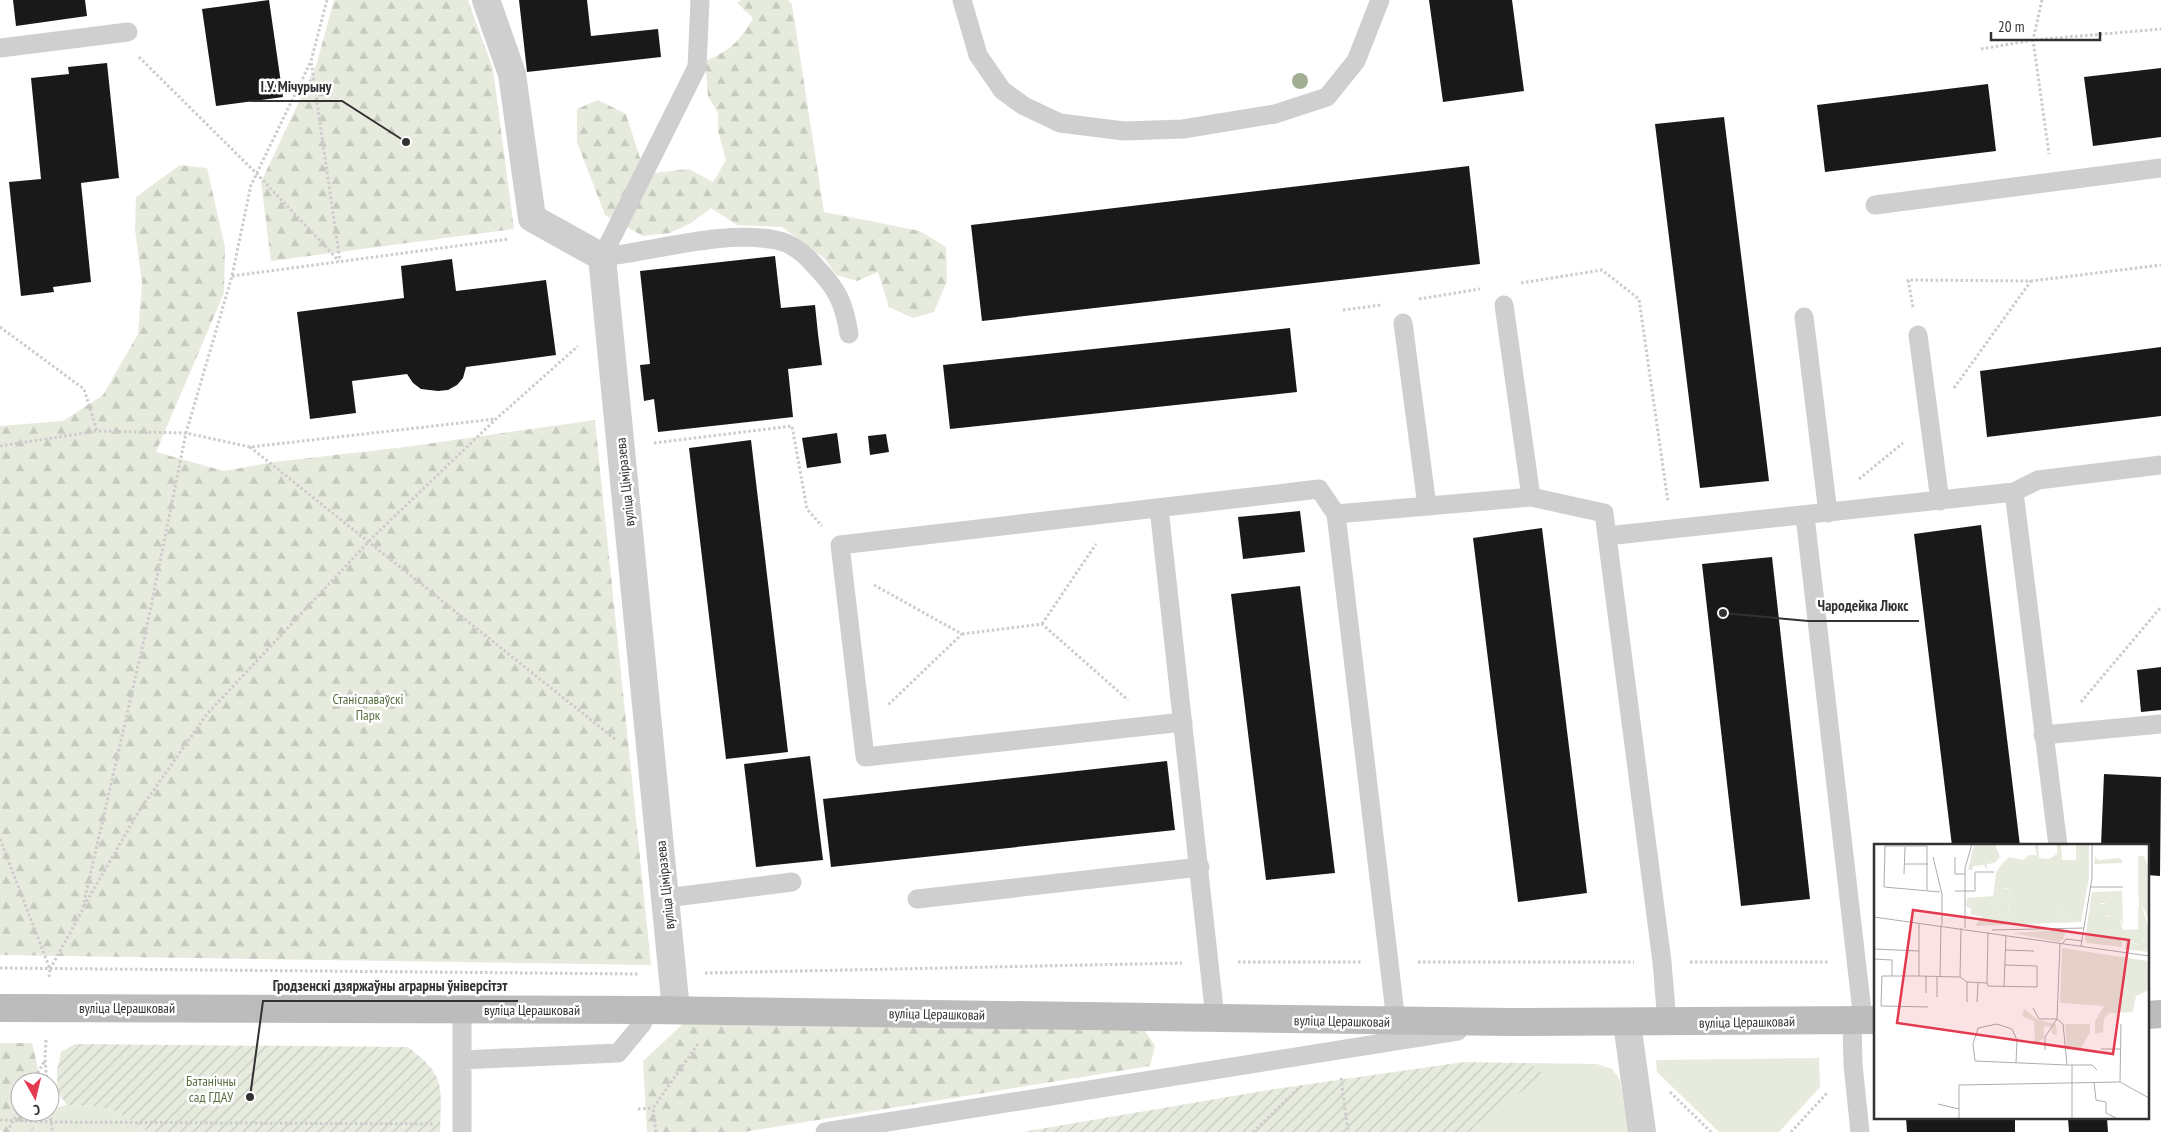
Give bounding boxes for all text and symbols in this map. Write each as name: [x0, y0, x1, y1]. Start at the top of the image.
scale bar: [1991, 10, 2100, 42]
text: 20 m: [1998, 17, 2024, 36]
callout: І.У. Мічурыну: [250, 71, 342, 101]
text: І.У. Мічурыну: [260, 77, 333, 96]
street label: вуліца Ціміразева: [611, 437, 639, 527]
callout: Чародейка Люкс: [1808, 591, 1919, 621]
text: Чародейка Люкс: [1818, 596, 1909, 615]
park label: Станіславаўскі Парк: [333, 690, 403, 724]
street label: вуліца Ціміразева: [651, 840, 679, 930]
inset map: [1874, 844, 2148, 1120]
callout: Гродзенскі дзяржаўны аграрны ўніверсітэт: [263, 971, 518, 1001]
text: Гродзенскі дзяржаўны аграрны ўніверсітэт: [273, 976, 508, 995]
street label: вуліца Церашковай: [79, 999, 175, 1017]
street label: вуліца Церашковай: [484, 1001, 580, 1019]
street label: вуліца Церашковай: [889, 1004, 985, 1024]
street label: вуліца Церашковай: [1294, 1011, 1390, 1031]
street label: вуліца Церашковай: [1699, 1012, 1795, 1032]
north arrow: [10, 1072, 60, 1122]
park label: Батанічны сад ГДАУ: [186, 1072, 236, 1106]
text: С: [32, 1101, 41, 1119]

